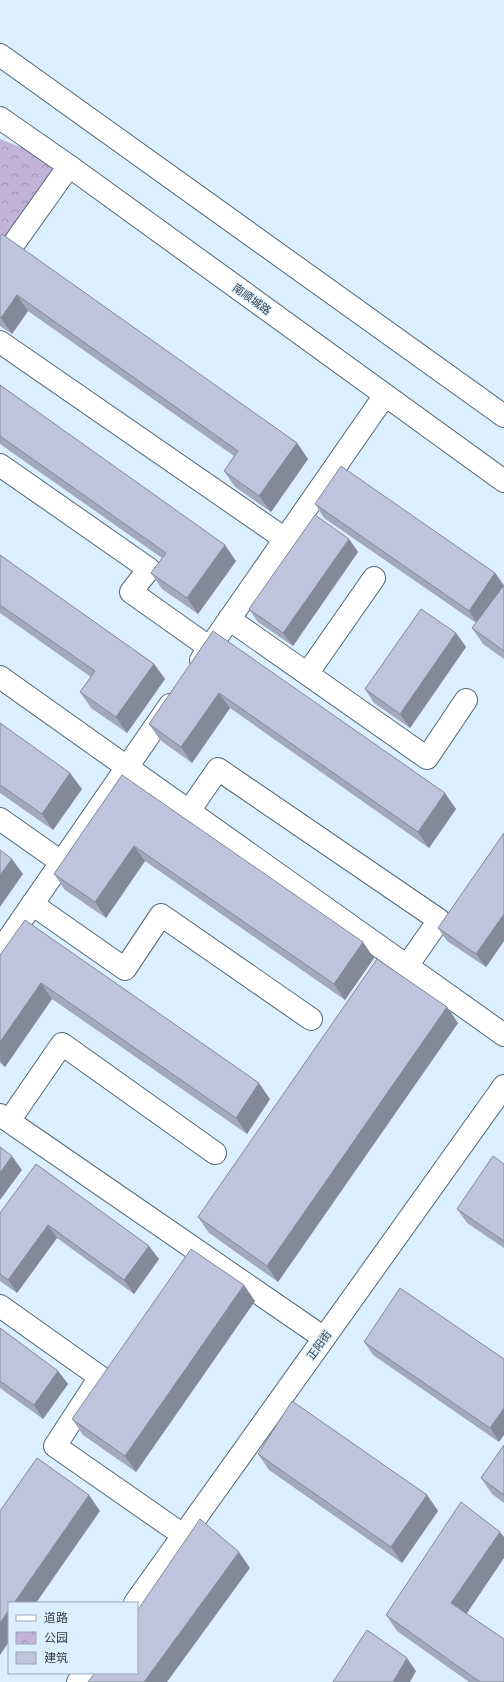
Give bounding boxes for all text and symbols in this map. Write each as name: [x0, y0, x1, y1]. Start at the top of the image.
street label: 南顺城路: [231, 281, 273, 317]
street label: 正阳街: [304, 1328, 334, 1362]
legend: [8, 1602, 138, 1674]
text: 道路: [44, 1611, 68, 1625]
text: 公园: [44, 1631, 68, 1645]
text: 建筑: [44, 1651, 68, 1665]

